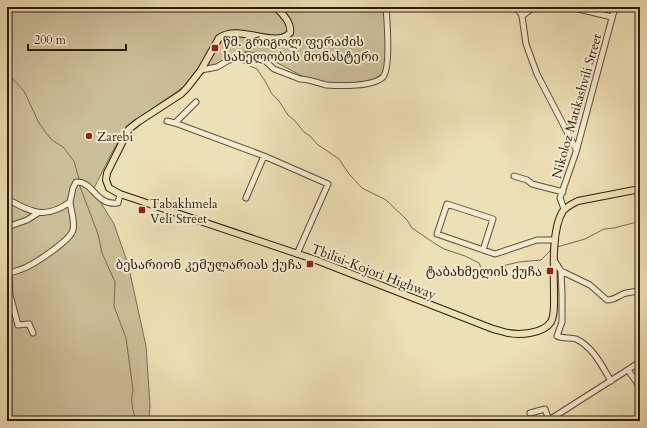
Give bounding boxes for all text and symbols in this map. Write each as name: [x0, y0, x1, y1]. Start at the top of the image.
scale bar: [28, 26, 126, 52]
text: 200 m: [34, 32, 67, 48]
street label: Nikoloz Matikashvili Street: [548, 32, 606, 181]
place label: წმ. გრიგოლ ფერაძის სახელობის მონასტერი: [223, 33, 379, 66]
marker: წმ. გრიგოლ ფერაძის სახელობის მონასტერი: [210, 43, 220, 53]
place label: Zarebi: [97, 128, 134, 146]
marker: Zarebi: [84, 131, 94, 141]
place label: Tabakhmela Veli Street: [150, 195, 218, 228]
marker: Tabakhmela Veli Street: [137, 205, 147, 215]
street label: Tbilisi-Kojori Highway: [309, 240, 439, 304]
place label: ბესარიონ კემულარიას ქუჩა: [116, 256, 302, 274]
marker: ბესარიონ კემულარიას ქუჩა: [305, 259, 315, 269]
place label: ტაბახმელის ქუჩა: [426, 263, 542, 281]
marker: ტაბახმელის ქუჩა: [545, 266, 555, 276]

